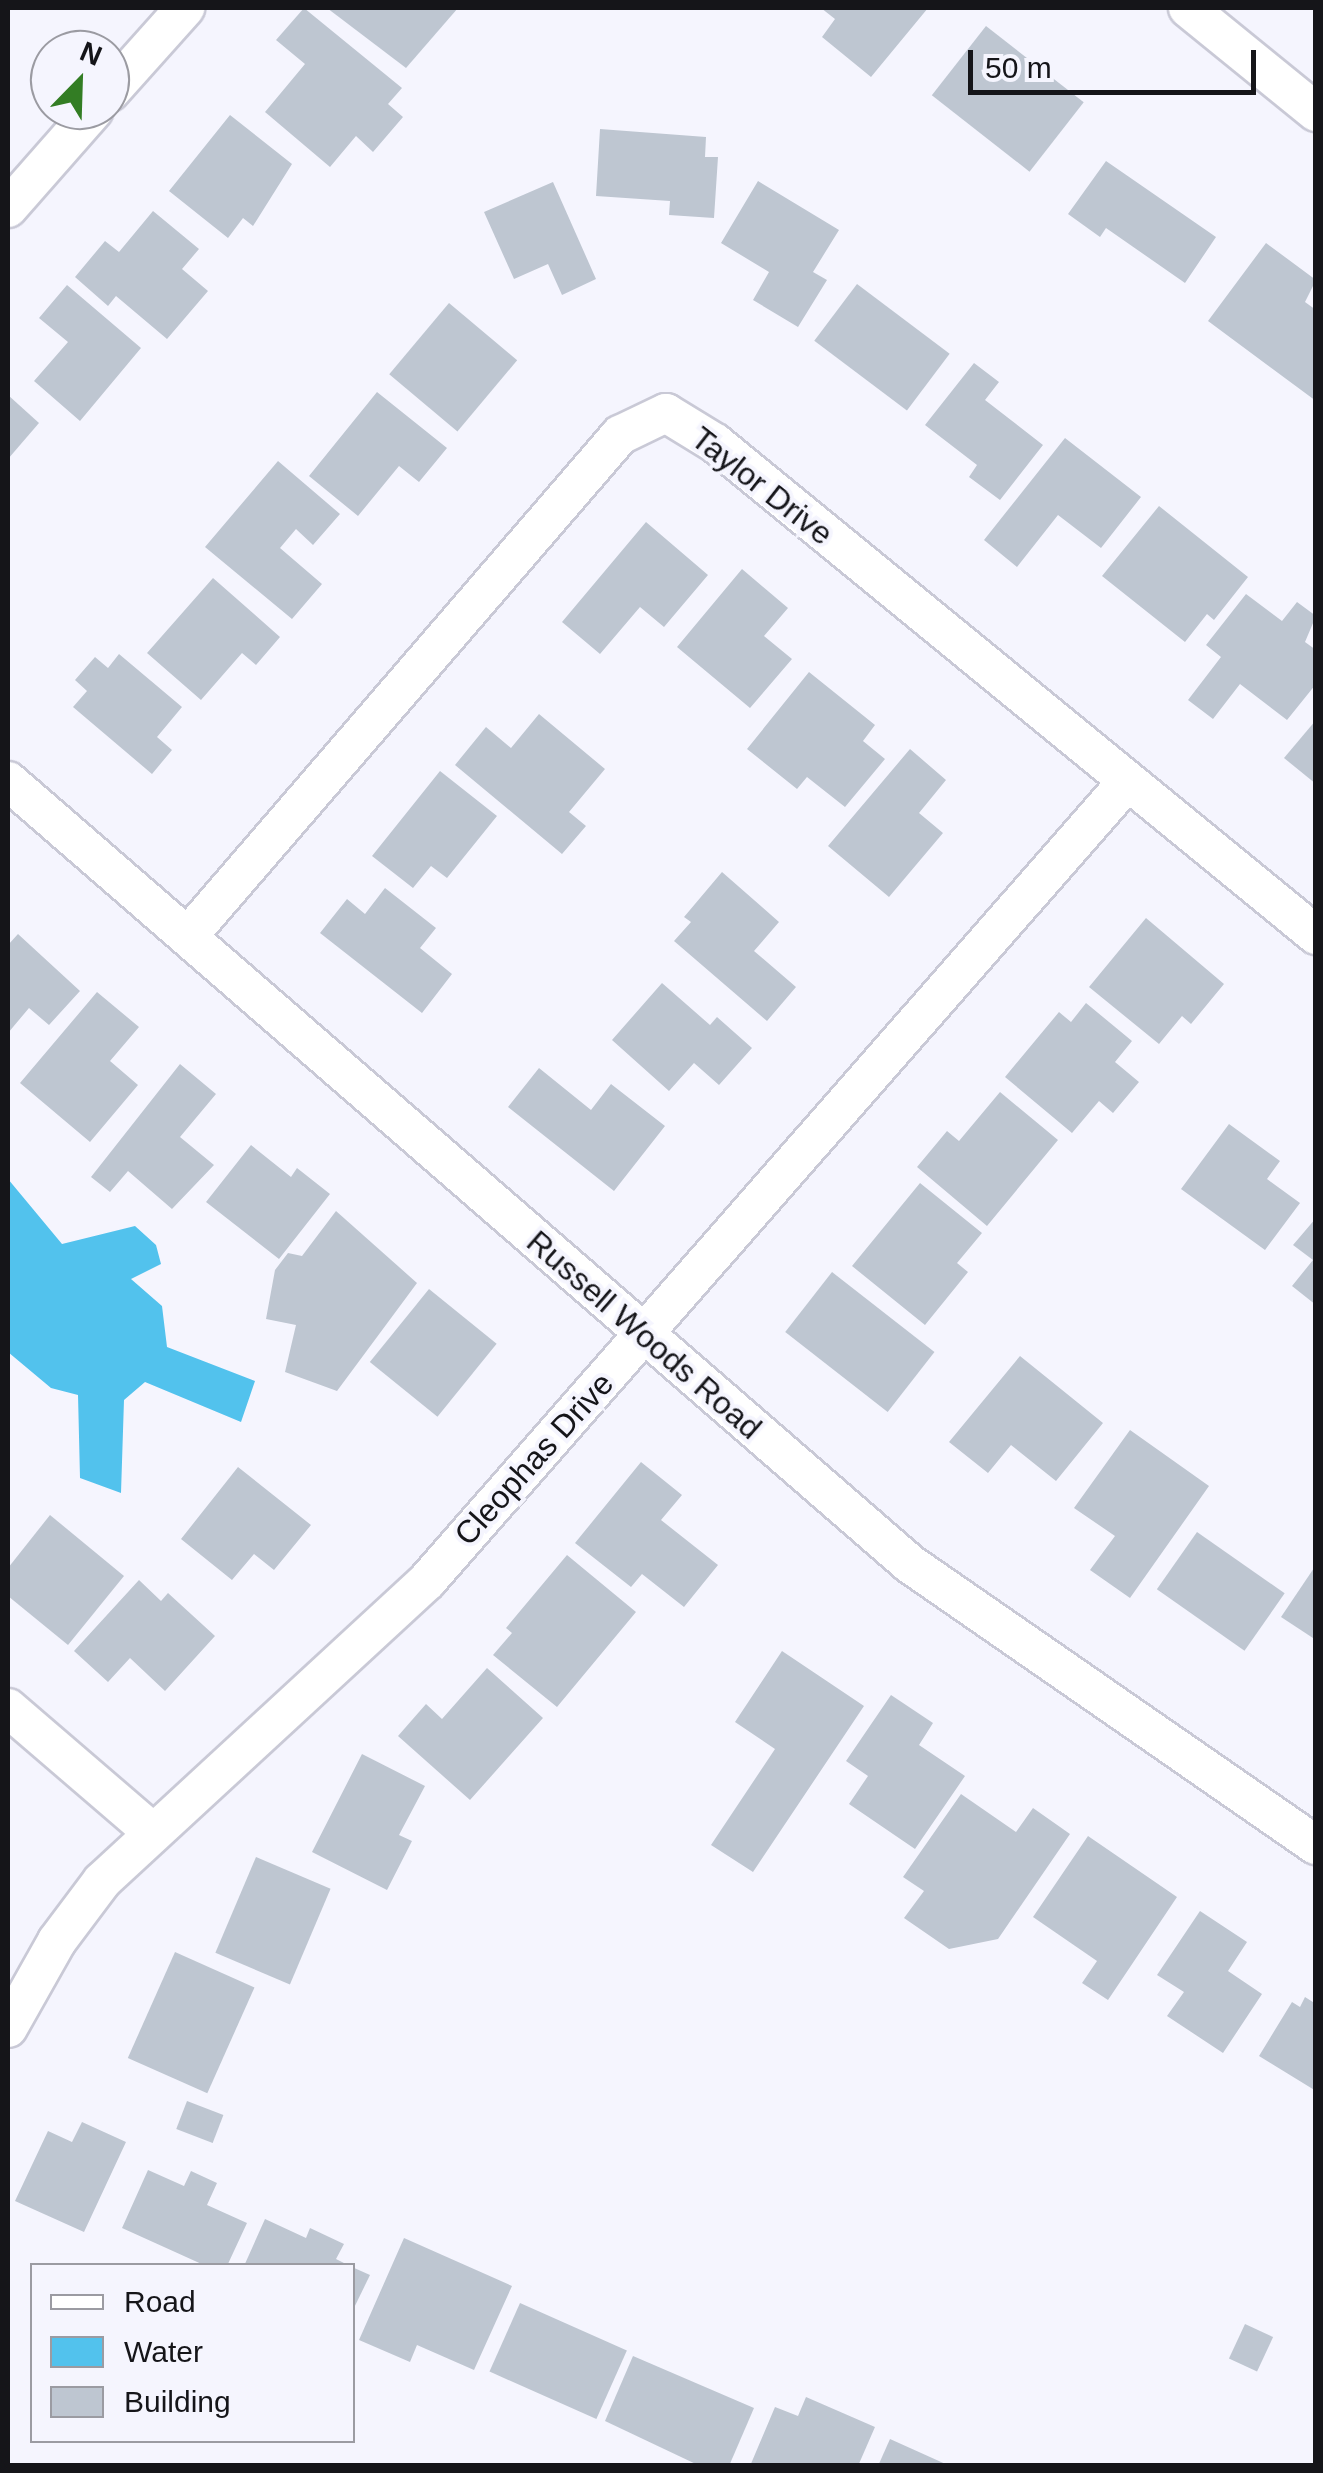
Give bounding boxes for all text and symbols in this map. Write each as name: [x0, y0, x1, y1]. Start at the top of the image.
north arrow: [30, 30, 130, 130]
scale bar: [973, 30, 1260, 92]
text: N: [76, 36, 106, 72]
text: 50 m: [985, 51, 1052, 84]
street label: Taylor Drive: [684, 419, 840, 553]
street label: Russell Woods Road: [519, 1223, 769, 1447]
street label: Cleophas Drive: [447, 1365, 621, 1553]
legend: [30, 2263, 355, 2443]
text: Road: [124, 2285, 196, 2318]
text: Water: [124, 2335, 203, 2368]
text: Building: [124, 2385, 231, 2418]

